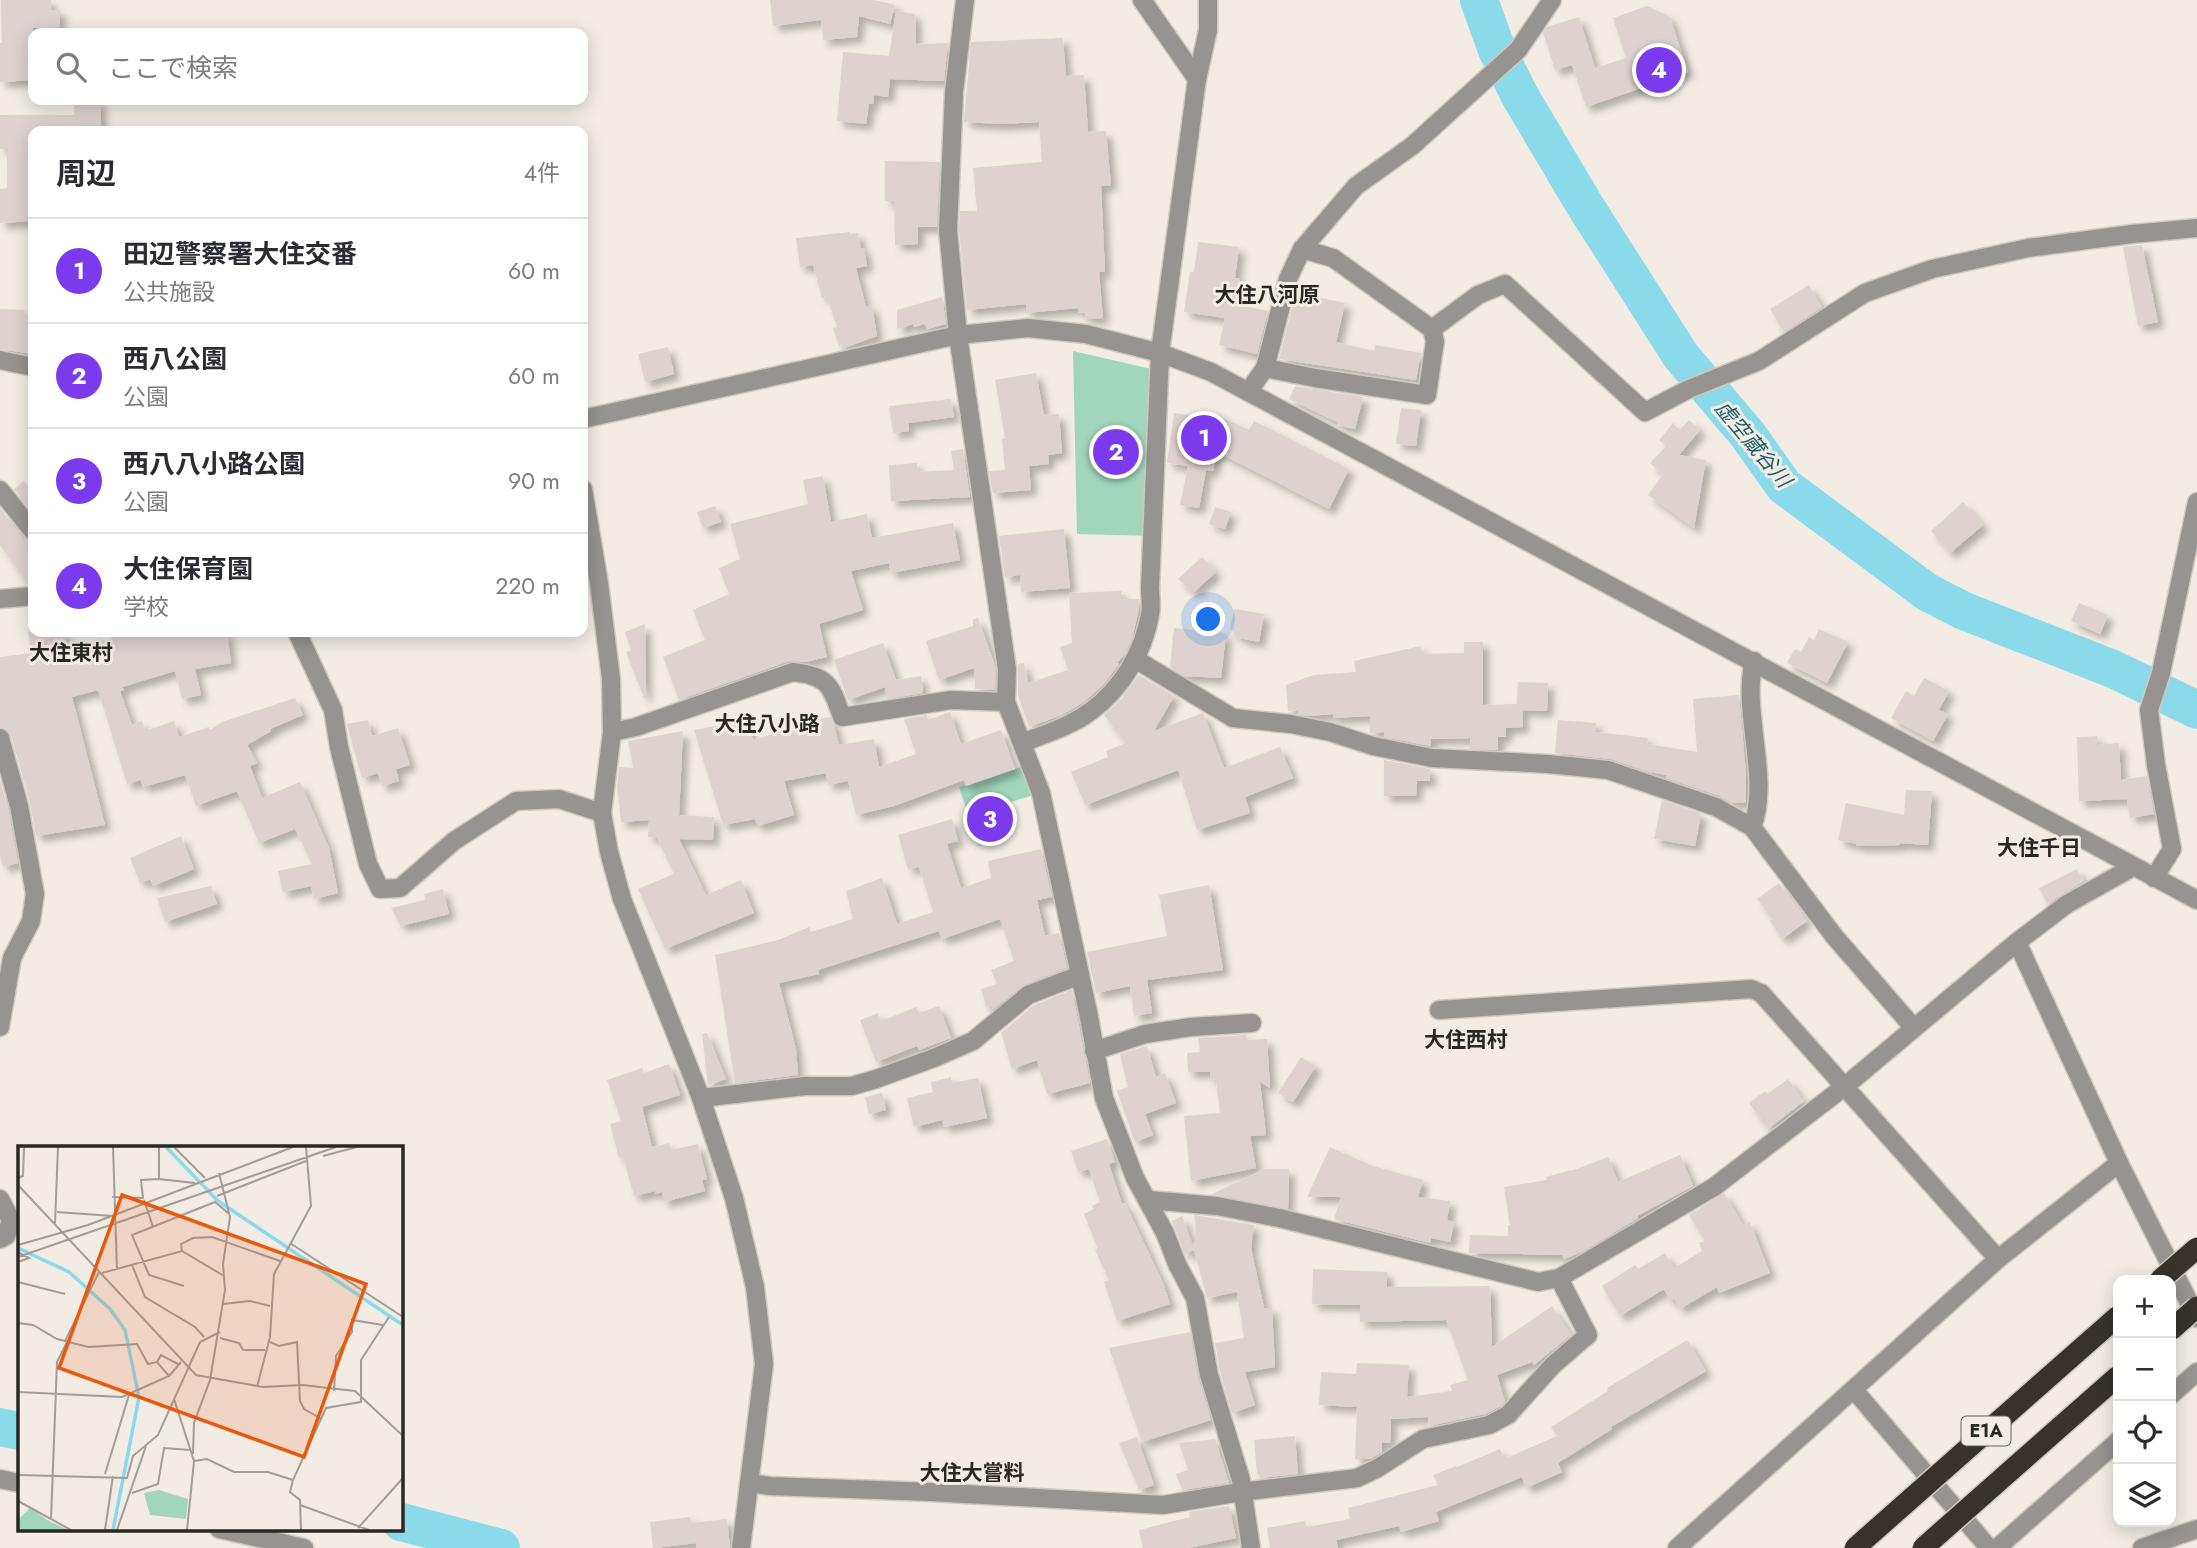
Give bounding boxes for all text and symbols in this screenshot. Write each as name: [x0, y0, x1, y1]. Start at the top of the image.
search box: [28, 28, 588, 105]
pin: 4: [1636, 44, 1682, 96]
icon: search: [52, 48, 90, 86]
text: ここで検索: [108, 49, 238, 87]
text: 周辺: [56, 152, 116, 195]
text: 4件: [524, 156, 560, 190]
text: 田辺警察署大住交番: [123, 235, 357, 273]
text: 1: [73, 254, 85, 288]
text: 60 m: [508, 254, 560, 288]
text: 公共施設: [123, 275, 215, 309]
district label: 大住八河原: [1215, 280, 1320, 310]
text: 西八公園: [123, 340, 227, 378]
text: 2: [71, 359, 87, 393]
text: 60 m: [508, 359, 560, 393]
text: 公園: [123, 380, 169, 414]
water label: 虚空蔵谷川: [1708, 394, 1800, 495]
pin: 1: [1181, 412, 1227, 464]
pin: 2: [1093, 426, 1139, 478]
text: 西八八小路公園: [123, 445, 305, 483]
text: 3: [72, 464, 86, 498]
text: 90 m: [508, 464, 560, 498]
text: 公園: [123, 485, 169, 519]
text: 大住保育園: [123, 550, 253, 588]
text: 4: [71, 569, 87, 603]
text: 220 m: [495, 569, 560, 603]
text: 学校: [123, 590, 169, 624]
your location: [1191, 602, 1225, 636]
district label: 大住東村: [29, 638, 113, 668]
district label: 大住八小路: [715, 709, 820, 739]
pin: 3: [967, 793, 1013, 845]
district label: 大住千日: [1997, 833, 2081, 863]
district label: 大住西村: [1424, 1025, 1508, 1055]
inset map: [18, 1146, 402, 1530]
map controls: [2113, 1275, 2176, 1527]
button: +: [2113, 1275, 2176, 1338]
button: −: [2113, 1338, 2176, 1401]
button: locate: [2113, 1401, 2176, 1464]
road number: E1A: [1962, 1416, 2010, 1446]
district label: 大住大嘗料: [920, 1458, 1025, 1488]
button: layers: [2113, 1464, 2176, 1527]

